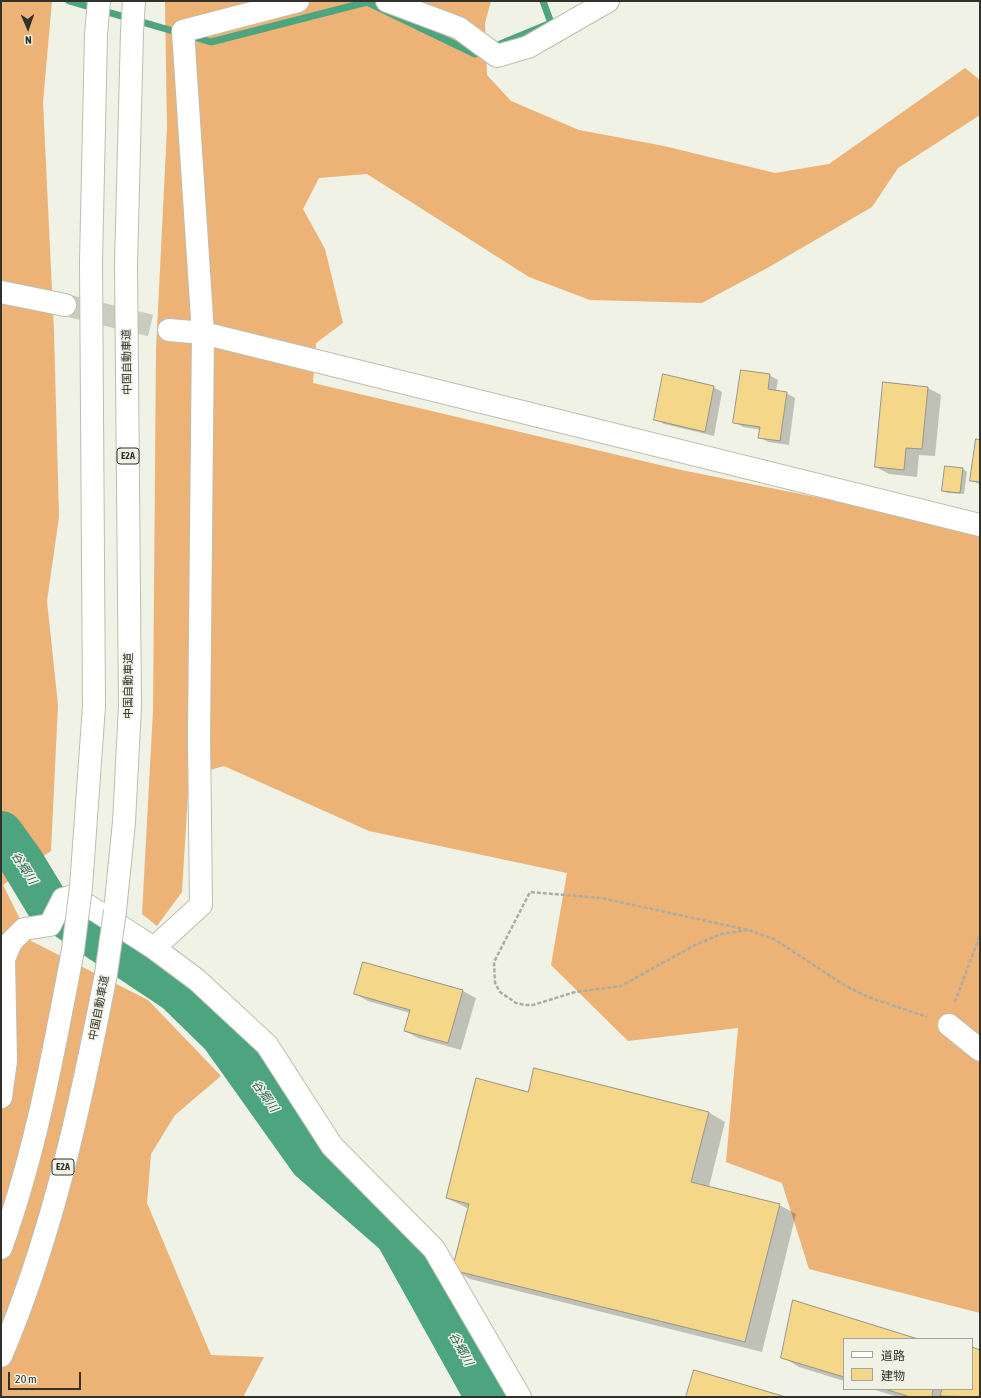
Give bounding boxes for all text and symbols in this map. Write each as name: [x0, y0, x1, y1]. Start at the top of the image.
north arrow: [8, 8, 48, 48]
text: N: [25, 34, 32, 46]
street label: 中国自動車道: [120, 329, 134, 395]
road number: E2A: [117, 448, 139, 464]
street label: 中国自動車道: [122, 653, 136, 719]
water label: 谷郷川: [8, 849, 40, 887]
street label: 中国自動車道: [86, 974, 112, 1042]
water label: 谷郷川: [249, 1077, 281, 1115]
road number: E2A: [52, 1159, 74, 1175]
water label: 谷郷川: [446, 1330, 476, 1368]
legend: [843, 1338, 973, 1390]
text: 道路: [881, 1349, 905, 1363]
scale bar: [10, 1364, 83, 1390]
text: 建物: [881, 1369, 905, 1383]
text: 20 m: [15, 1372, 37, 1386]

